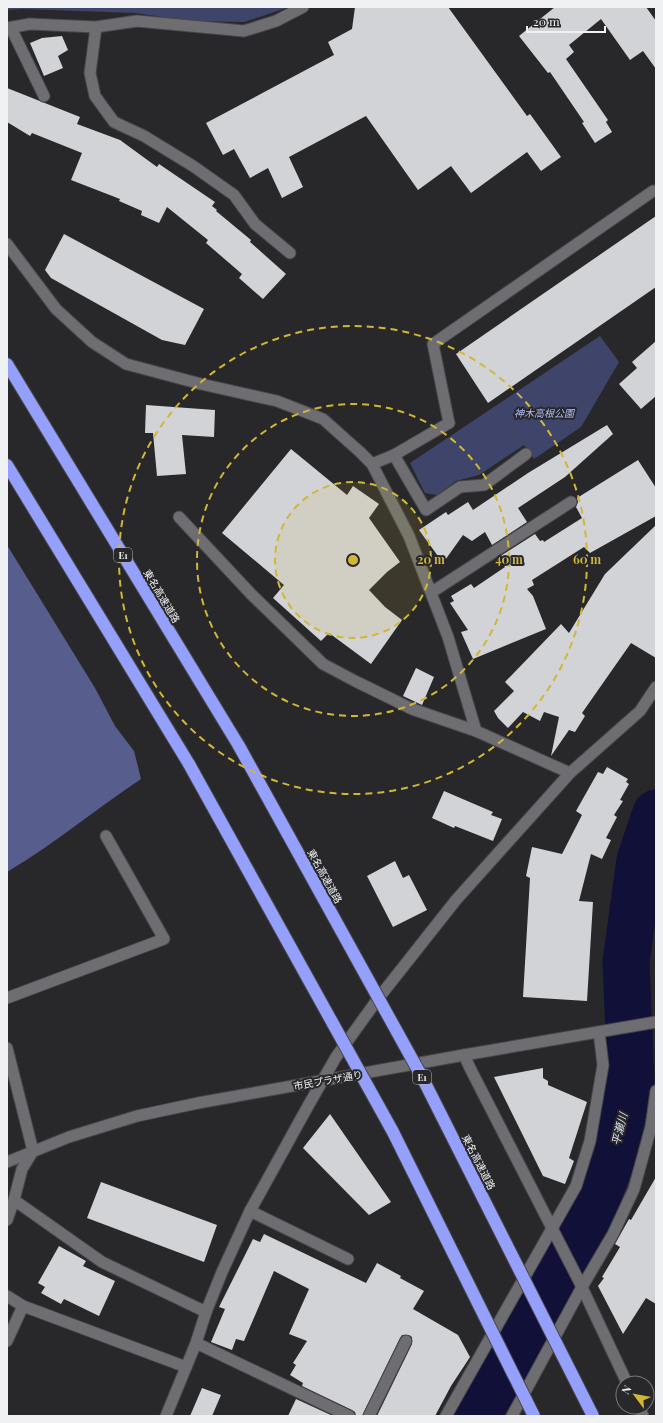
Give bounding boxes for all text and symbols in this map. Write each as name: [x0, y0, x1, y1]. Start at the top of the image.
scale bar: [527, 8, 605, 34]
text: 20 m: [533, 13, 560, 29]
park label: 神木高根公園: [514, 406, 576, 420]
road number: E1: [114, 548, 132, 562]
text: 20 m: [417, 551, 445, 567]
text: 40 m: [495, 551, 523, 567]
text: 60 m: [573, 551, 601, 567]
centre of rings: [346, 553, 360, 567]
street label: 東名高速道路: [141, 567, 183, 625]
street label: 東名高速道路: [304, 846, 346, 906]
street label: 市民プラザ通り: [292, 1067, 364, 1093]
road number: E1: [413, 1070, 431, 1084]
water label: 平瀬川: [608, 1110, 631, 1147]
street label: 東名高速道路: [459, 1132, 499, 1192]
north arrow: [615, 1375, 655, 1415]
text: N: [618, 1382, 635, 1397]

